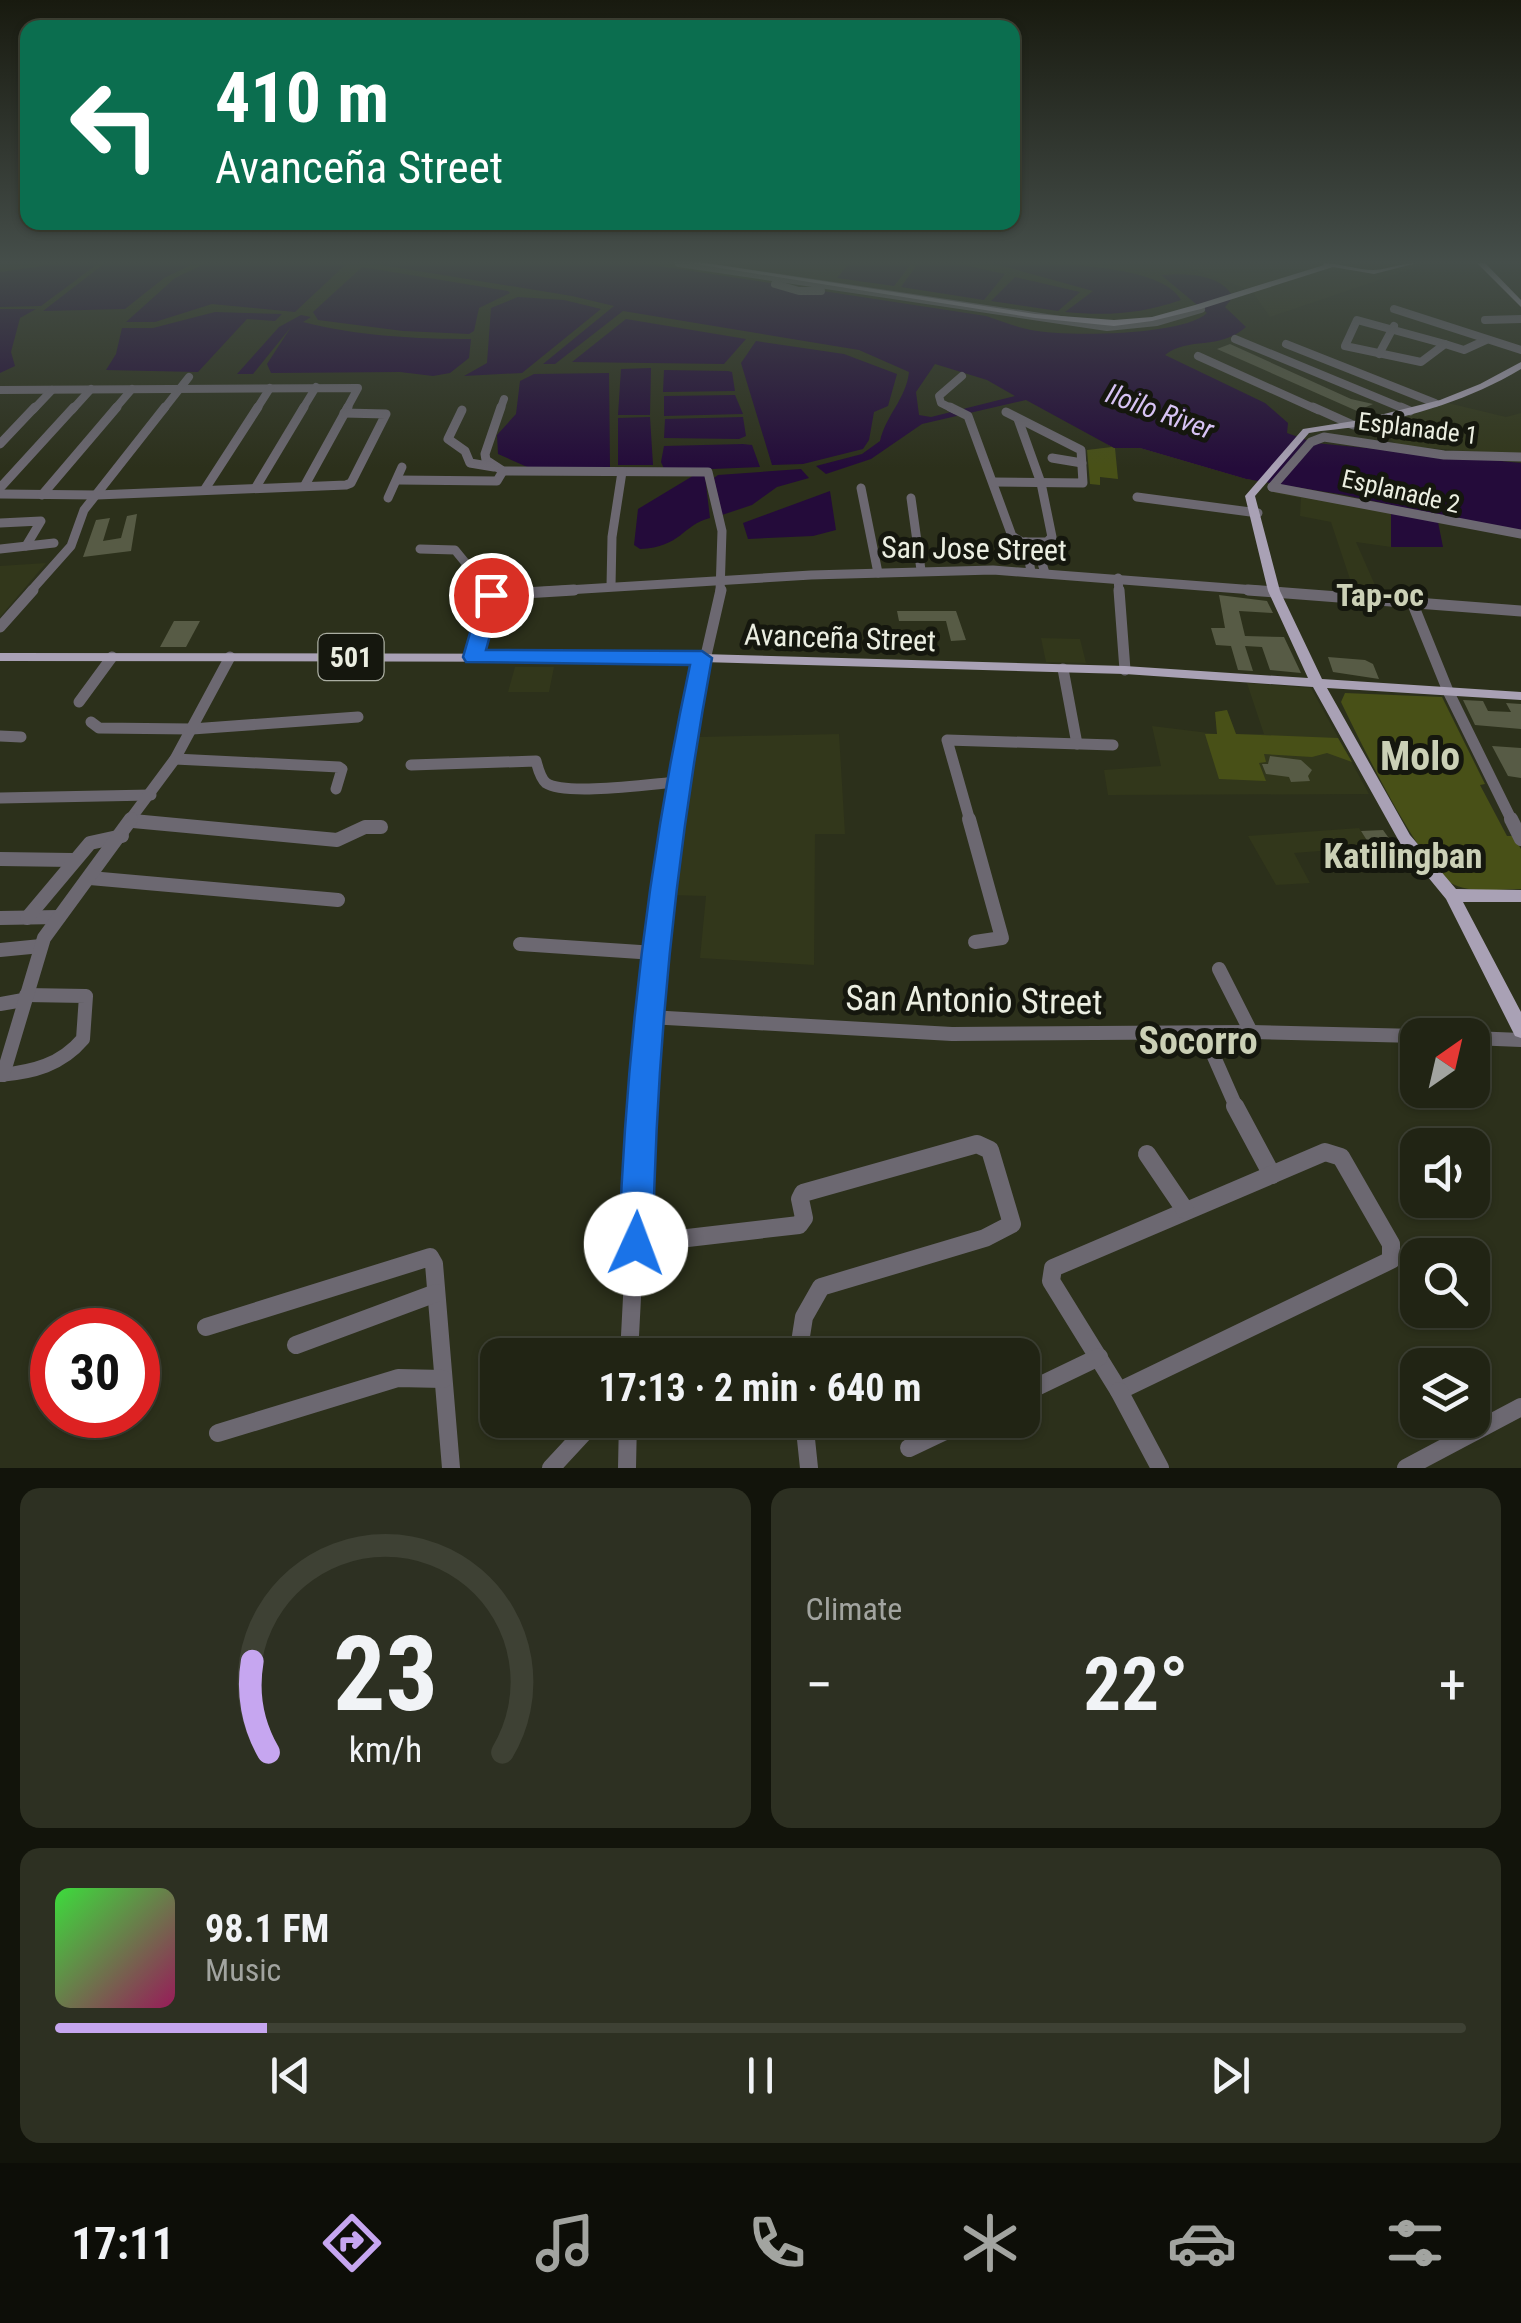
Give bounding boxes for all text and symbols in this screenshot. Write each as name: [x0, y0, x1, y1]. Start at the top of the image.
text: 410 m: [215, 57, 389, 139]
icon: left: [50, 60, 180, 190]
text: Avanceña Street: [215, 141, 503, 194]
water label: Iloilo River: [1101, 377, 1219, 446]
street label: Esplanade 1: [1357, 407, 1479, 450]
street label: Esplanade 2: [1339, 464, 1463, 519]
street label: San Jose Street: [881, 529, 1067, 568]
pin: [449, 553, 534, 638]
icon: arrive: [464, 568, 519, 623]
district label: Tap-oc: [1336, 576, 1424, 614]
street label: Avanceña Street: [743, 617, 937, 658]
road number: 501: [318, 634, 384, 680]
district label: Molo: [1380, 733, 1460, 780]
district label: Katilingban: [1324, 836, 1482, 877]
street label: San Antonio Street: [845, 978, 1103, 1023]
north arrow: [1400, 1018, 1490, 1108]
map controls: [1400, 1018, 1490, 1438]
district label: Socorro: [1138, 1019, 1258, 1063]
button: sound: [1400, 1128, 1490, 1218]
position arrow: [584, 1192, 688, 1296]
button: search: [1400, 1238, 1490, 1328]
speed limit sign: 30: [30, 1308, 160, 1438]
button: layers: [1400, 1348, 1490, 1438]
text: 17:13 · 2 min · 640 m: [599, 1366, 921, 1410]
text: Climate: [806, 1590, 902, 1628]
text: 23: [333, 1614, 438, 1735]
text: 22°: [1083, 1640, 1188, 1728]
text: −: [806, 1653, 833, 1717]
text: +: [1439, 1653, 1466, 1717]
text: km/h: [348, 1729, 422, 1771]
text: 98.1 FM: [205, 1907, 329, 1951]
text: Music: [205, 1951, 281, 1989]
icon: previous: [263, 2048, 318, 2103]
icon: pause: [733, 2048, 788, 2103]
icon: next: [1203, 2048, 1258, 2103]
icon: directions: [317, 2208, 387, 2278]
icon: music: [530, 2208, 600, 2278]
icon: phone: [742, 2208, 812, 2278]
icon: climate: [955, 2208, 1025, 2278]
icon: car: [1167, 2208, 1237, 2278]
icon: filters: [1380, 2208, 1450, 2278]
text: 17:11: [71, 2217, 175, 2270]

